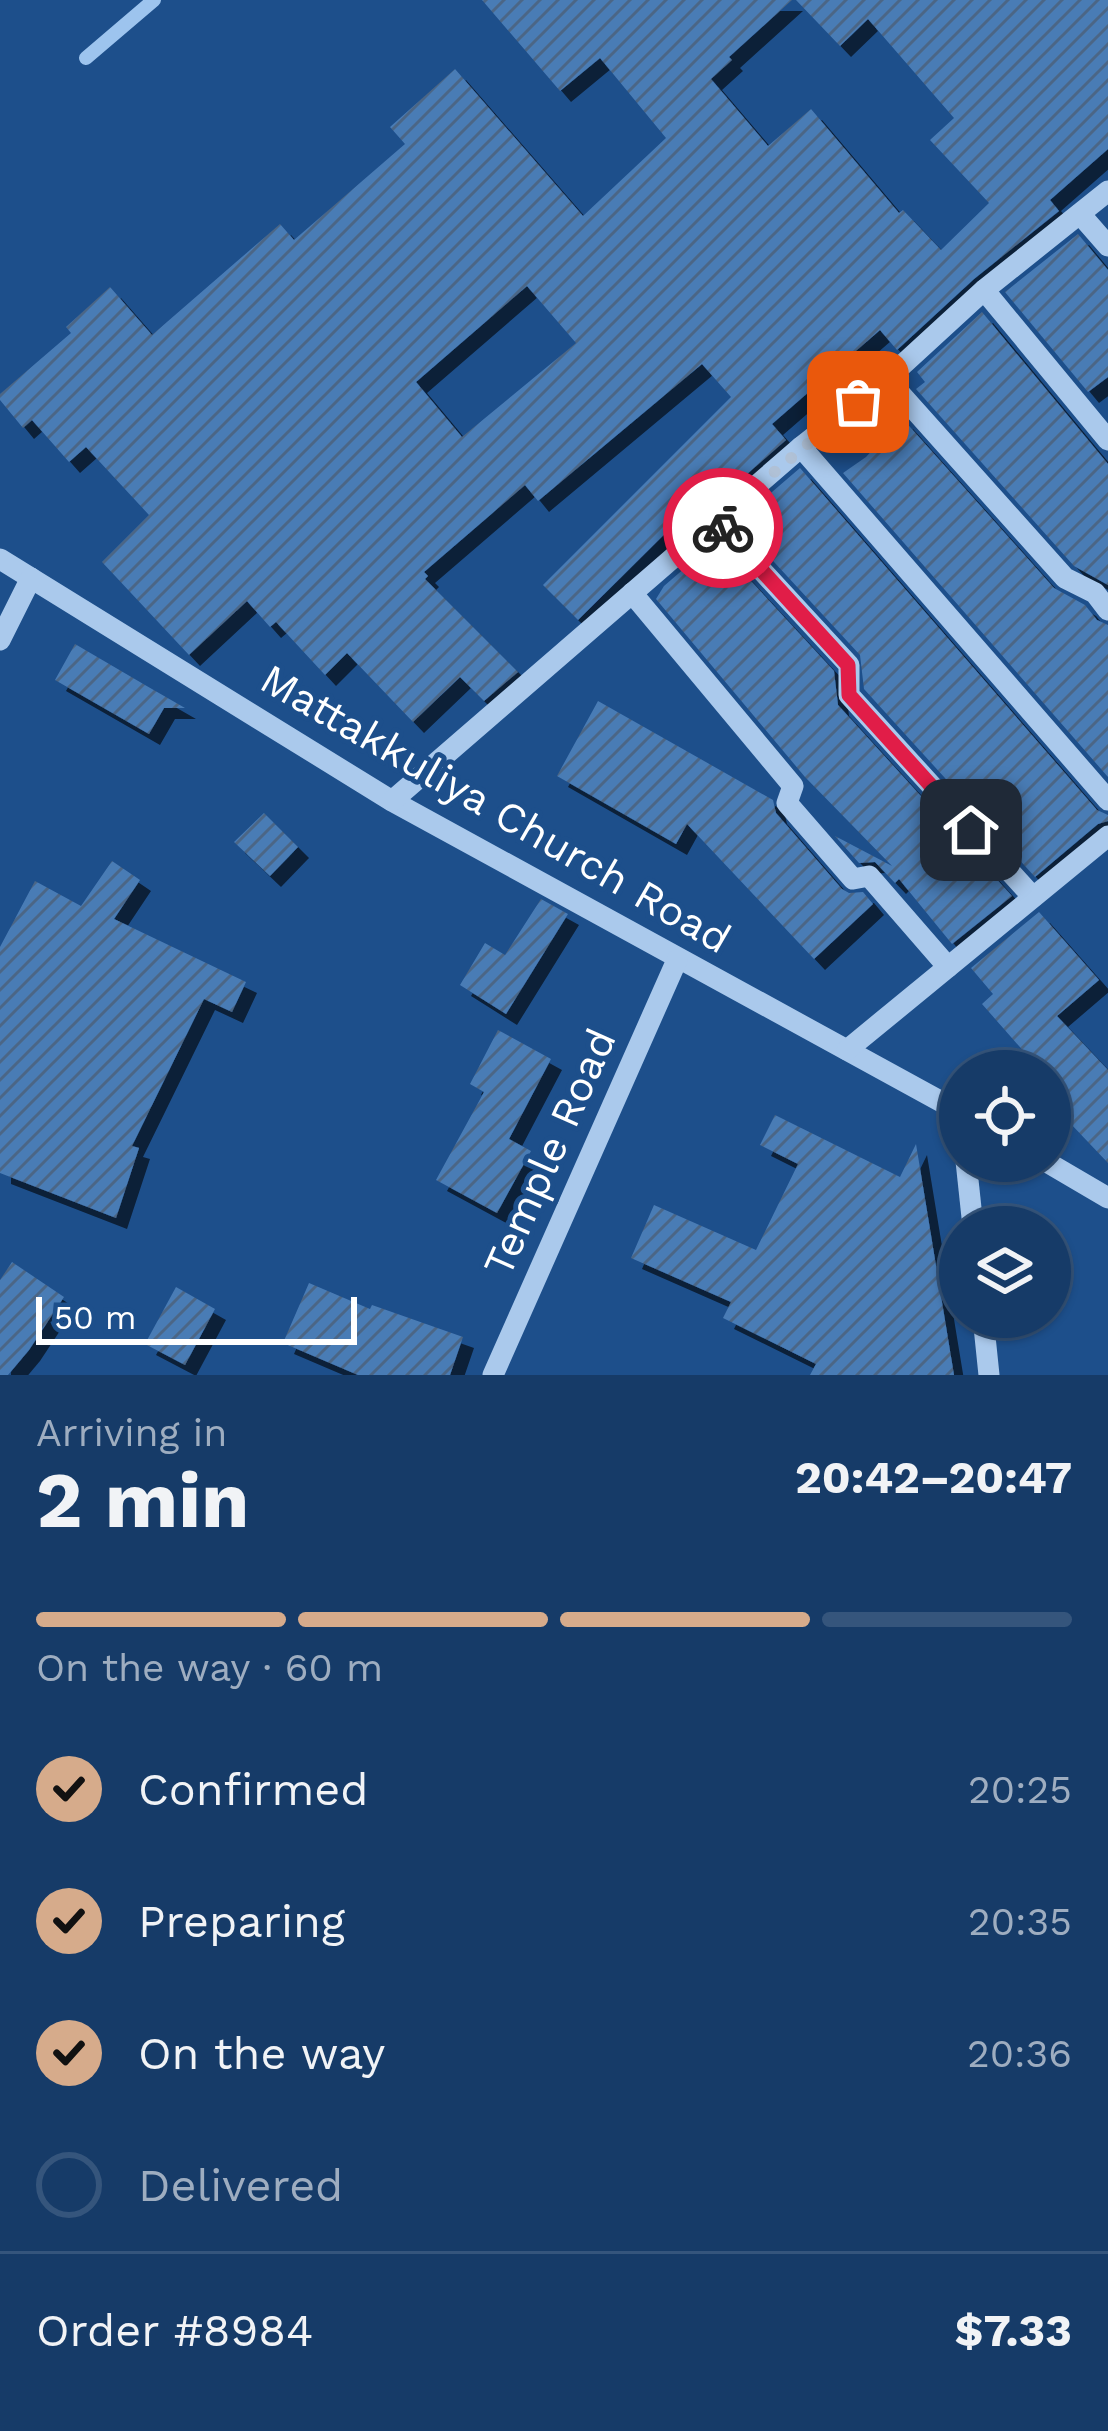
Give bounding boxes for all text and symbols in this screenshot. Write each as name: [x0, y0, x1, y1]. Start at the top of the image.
pin: [807, 351, 909, 453]
icon: bag: [825, 369, 891, 435]
courier: [663, 468, 783, 588]
icon: bike: [690, 495, 756, 561]
street label: Mattakkuliya Church Road: [252, 654, 739, 963]
pin: [920, 779, 1022, 881]
icon: home: [938, 797, 1004, 863]
street label: Temple Road: [473, 1021, 626, 1283]
map controls: [939, 1050, 1071, 1338]
button: locate: [939, 1050, 1071, 1182]
button: layers: [939, 1206, 1071, 1338]
scale bar: [36, 1291, 357, 1344]
text: 50 m: [54, 1298, 136, 1337]
text: Arriving in: [36, 1410, 227, 1455]
text: 20:42–20:47: [795, 1451, 1072, 1504]
text: 2 min: [36, 1454, 249, 1546]
text: On the way · 60 m: [36, 1645, 383, 1690]
icon: check: [36, 1756, 102, 1822]
text: Confirmed: [138, 1763, 369, 1816]
text: 20:25: [968, 1767, 1072, 1812]
icon: check: [36, 1888, 102, 1954]
text: Preparing: [138, 1895, 345, 1948]
text: 20:35: [968, 1899, 1072, 1944]
icon: check: [36, 2020, 102, 2086]
text: On the way: [138, 2027, 385, 2080]
text: 20:36: [967, 2031, 1072, 2076]
text: Delivered: [138, 2159, 343, 2212]
text: Order #8984: [36, 2304, 313, 2357]
text: $7.33: [955, 2304, 1072, 2357]

